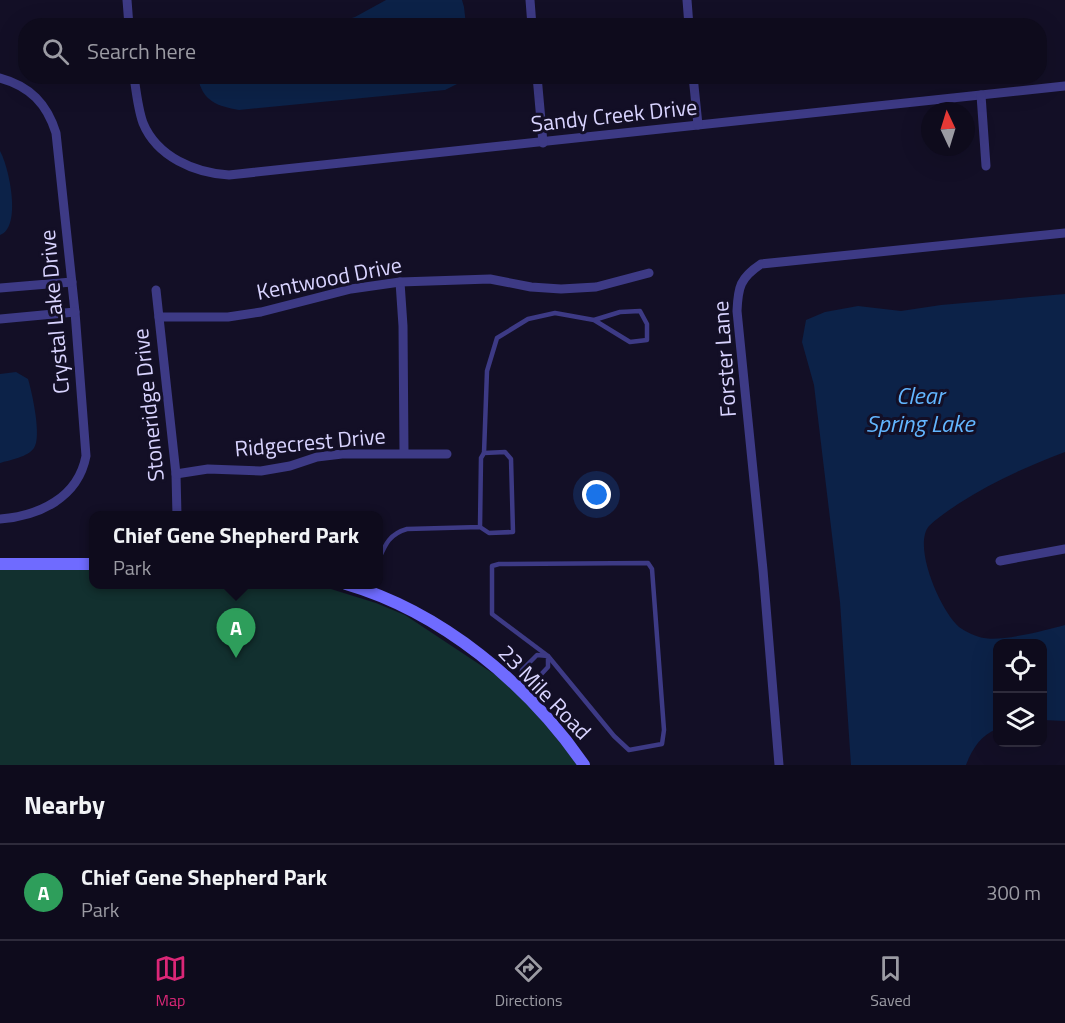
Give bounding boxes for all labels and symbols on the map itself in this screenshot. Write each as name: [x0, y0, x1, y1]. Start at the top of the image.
street label: Sandy Creek Drive: [529, 89, 699, 141]
north arrow: [921, 102, 975, 156]
street label: Crystal Lake Drive: [30, 228, 78, 396]
street label: Kentwood Drive: [253, 247, 405, 309]
street label: Forster Lane: [703, 300, 745, 418]
street label: Stoneridge Drive: [123, 327, 173, 483]
water label: Clear Spring Lake: [866, 377, 976, 441]
street label: Ridgecrest Drive: [233, 418, 387, 466]
your location: [582, 480, 611, 509]
pin: A: [216, 608, 256, 658]
street label: 23 Mile Road: [491, 637, 599, 747]

